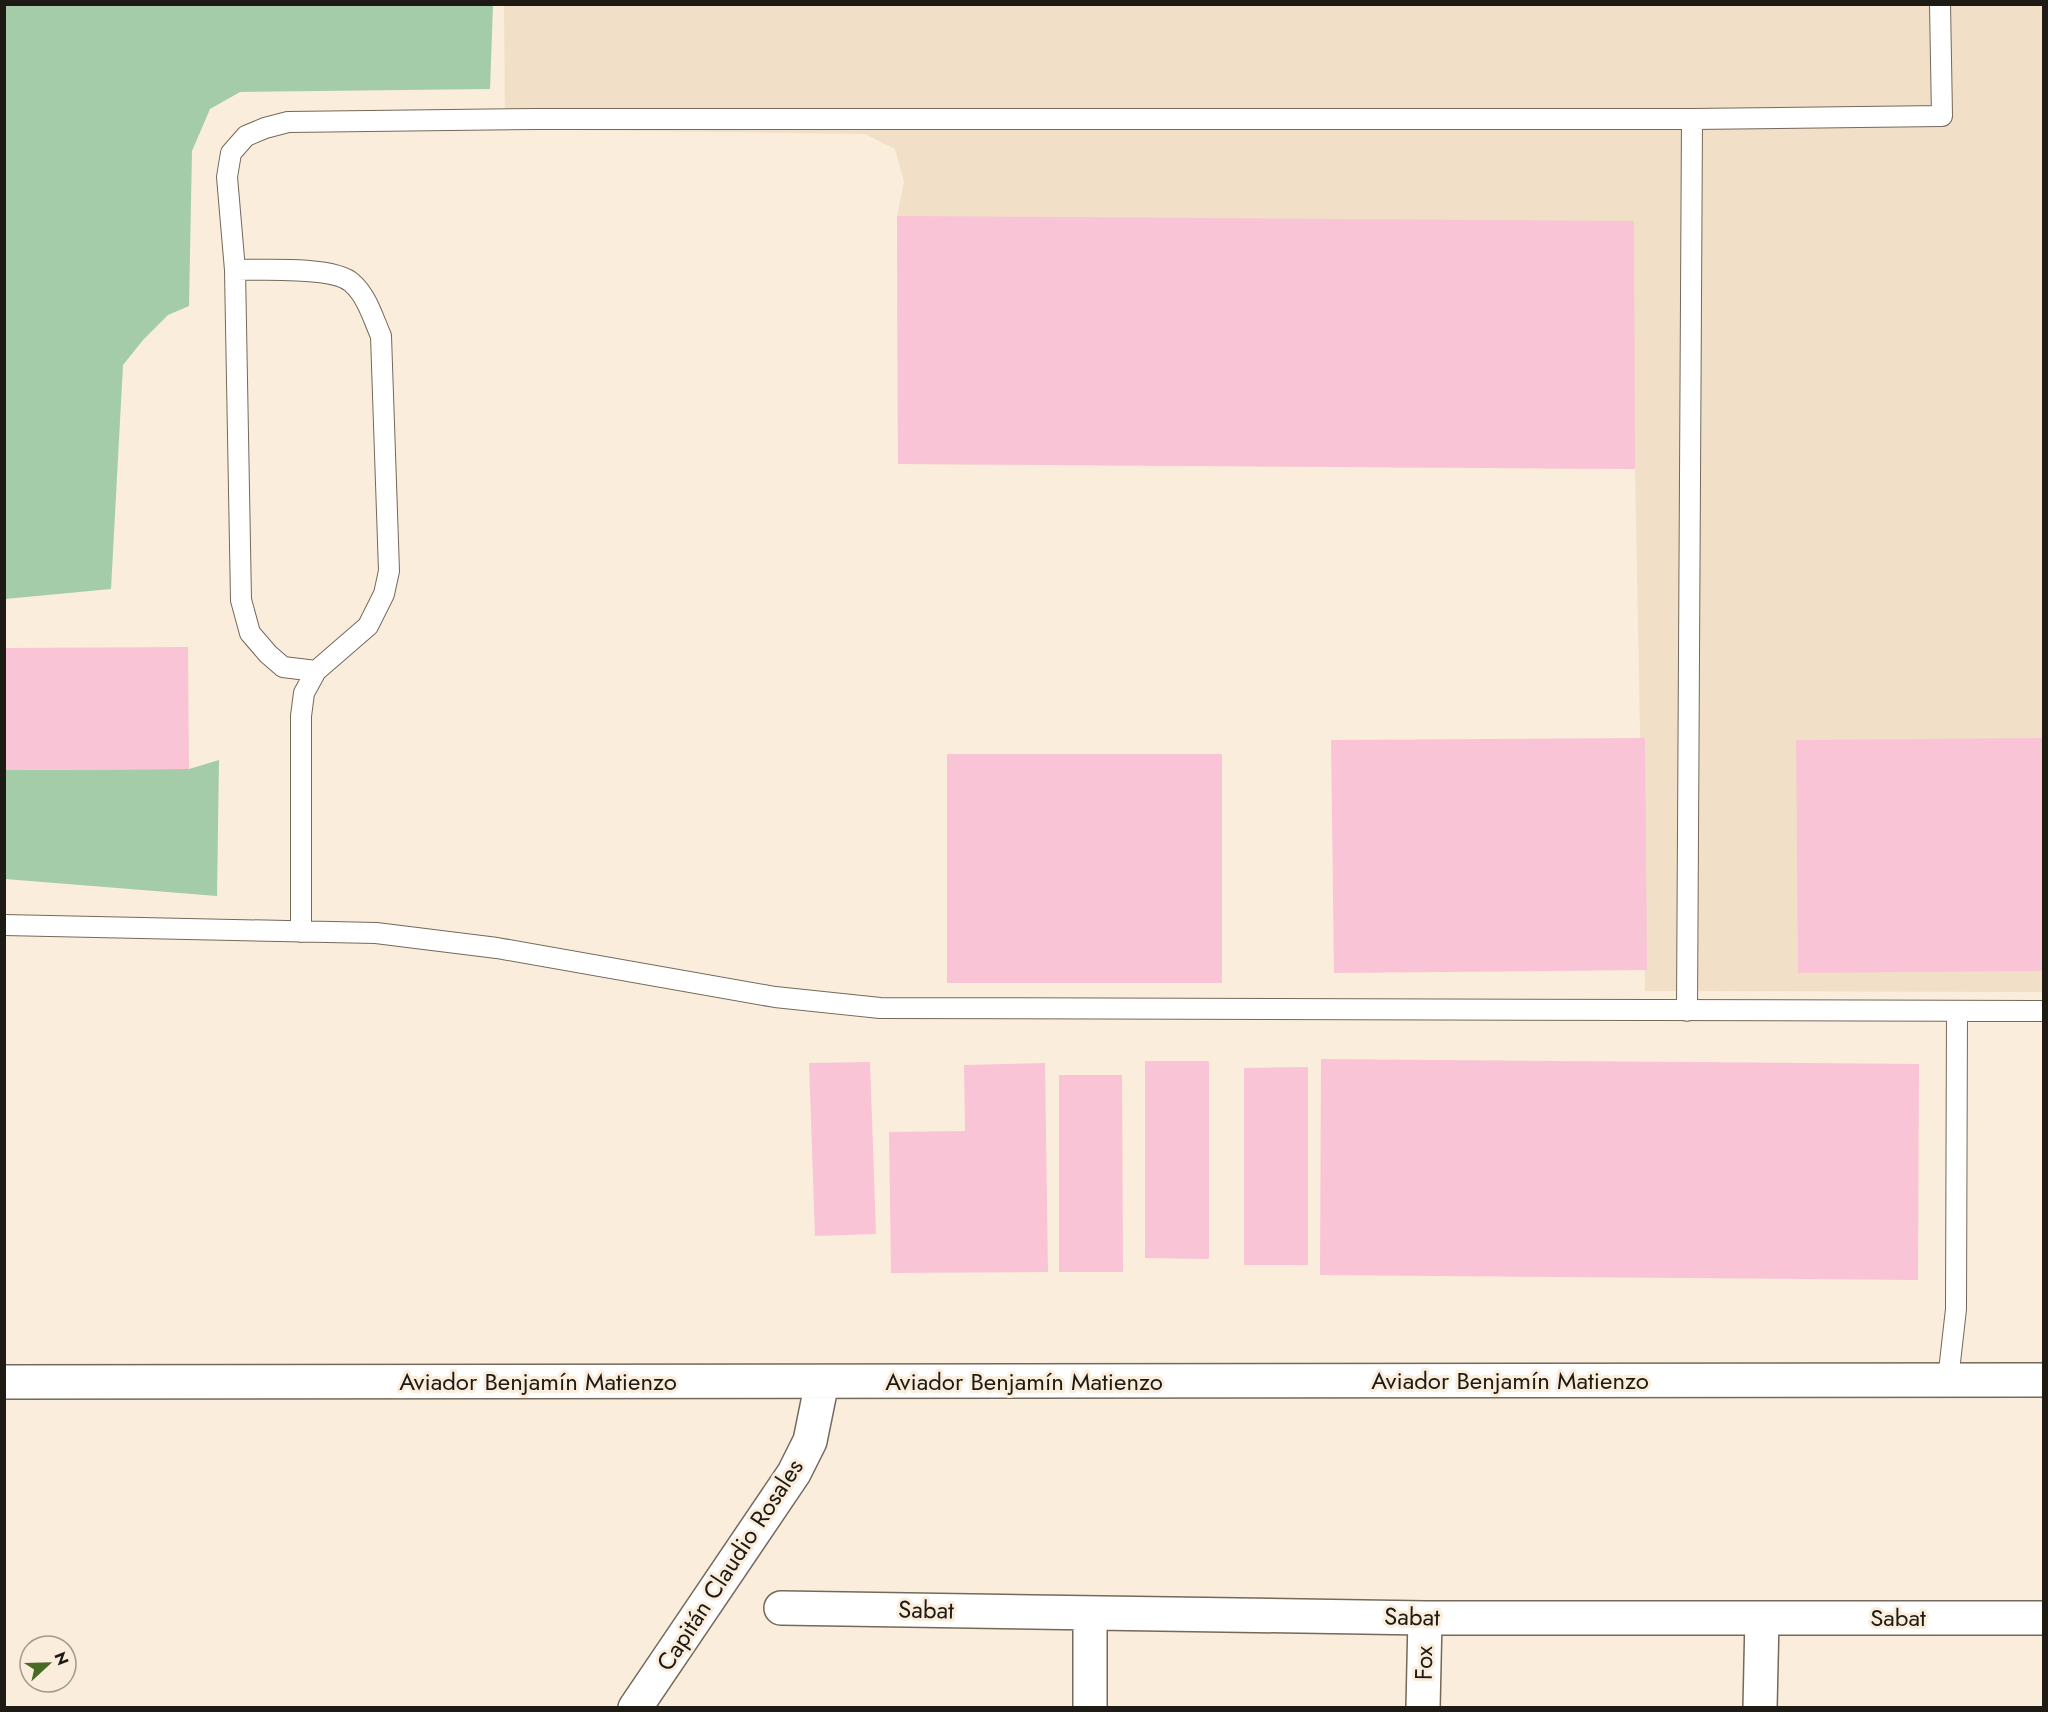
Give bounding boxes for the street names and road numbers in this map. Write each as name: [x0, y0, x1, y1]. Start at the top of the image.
street label: Aviador Benjamín Matienzo: [1371, 1363, 1649, 1398]
street label: Aviador Benjamín Matienzo: [399, 1364, 677, 1399]
street label: Aviador Benjamín Matienzo: [885, 1364, 1163, 1399]
street label: Capitán Claudio Rosales: [648, 1452, 811, 1678]
street label: Sabat: [898, 1592, 954, 1627]
street label: Sabat: [1384, 1599, 1440, 1634]
street label: Sabat: [1870, 1600, 1926, 1635]
street label: Fox: [1406, 1645, 1441, 1680]

